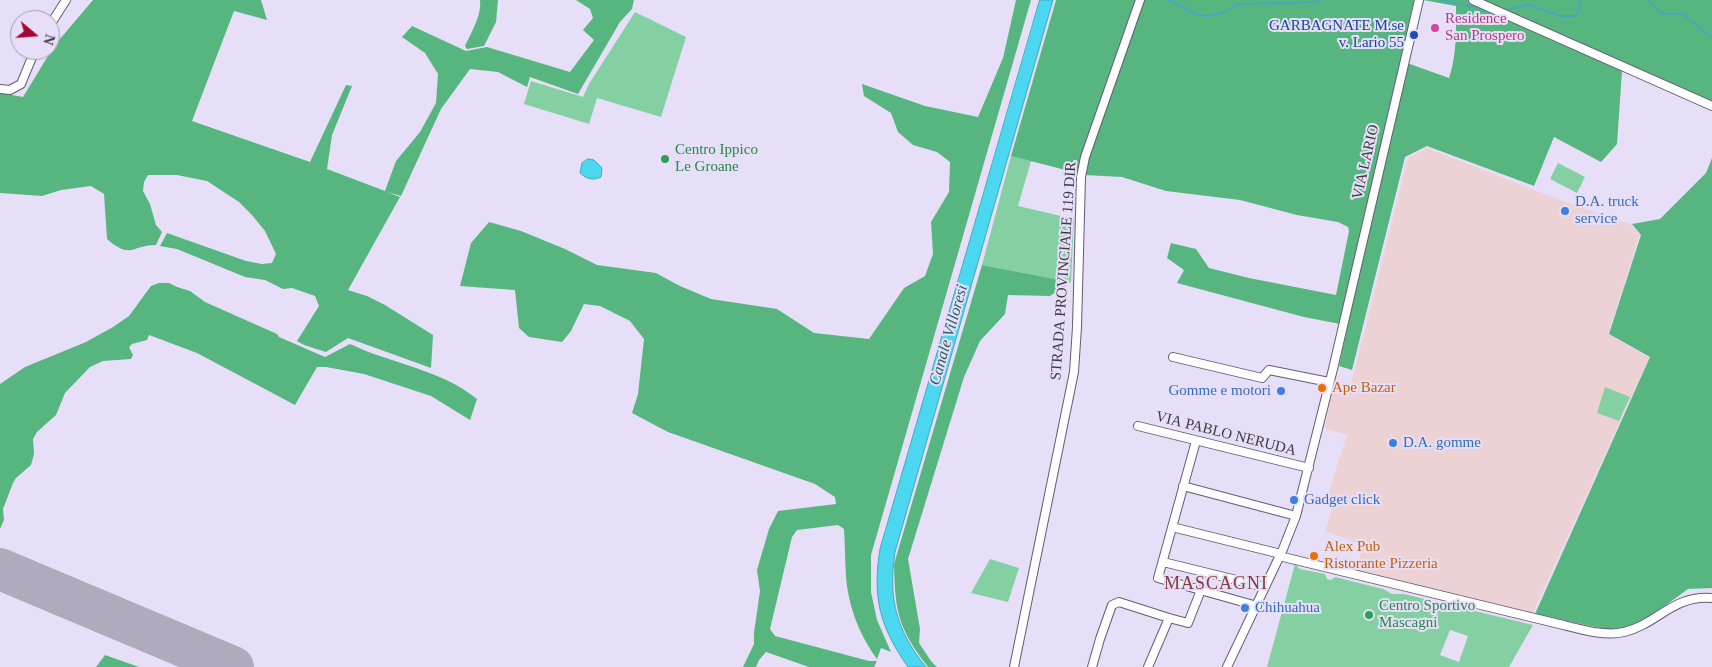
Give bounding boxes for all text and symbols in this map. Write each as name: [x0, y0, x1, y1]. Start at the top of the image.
north arrow: [10, 10, 60, 60]
place label: Residence San Prospero: [1445, 10, 1525, 45]
place label: GARBAGNATE M.se v. Lario 55: [1269, 17, 1404, 52]
marker: Residence San Prospero: [1429, 22, 1441, 34]
marker: GARBAGNATE M.se v. Lario 55: [1408, 29, 1420, 41]
text: N: [40, 32, 57, 47]
street label: VIA LARIO: [1349, 123, 1383, 201]
place label: Centro Ippico Le Groane: [675, 141, 758, 176]
marker: Centro Ippico Le Groane: [659, 153, 671, 165]
street label: STRADA PROVINCIALE 119 DIR: [1047, 161, 1081, 381]
place label: D.A. truck service: [1575, 193, 1639, 228]
marker: D.A. truck service: [1559, 205, 1571, 217]
water label: Canale Villoresi: [926, 283, 972, 387]
place label: Ape Bazar: [1332, 379, 1396, 397]
place label: Gomme e motori: [1169, 382, 1271, 400]
marker: Ape Bazar: [1316, 382, 1328, 394]
marker: Gomme e motori: [1275, 385, 1287, 397]
street label: VIA PABLO NERUDA: [1154, 408, 1298, 460]
place label: D.A. gomme: [1403, 434, 1481, 452]
marker: D.A. gomme: [1387, 437, 1399, 449]
place label: Gadget click: [1304, 491, 1380, 509]
marker: Gadget click: [1288, 494, 1300, 506]
place label: Alex Pub Ristorante Pizzeria: [1324, 538, 1438, 573]
marker: Alex Pub Ristorante Pizzeria: [1308, 550, 1320, 562]
district label: MASCAGNI: [1163, 573, 1269, 595]
place label: Centro Sportivo Mascagni: [1379, 597, 1475, 632]
place label: Chihuahua: [1255, 599, 1320, 617]
marker: Chihuahua: [1239, 602, 1251, 614]
marker: Centro Sportivo Mascagni: [1363, 609, 1375, 621]

